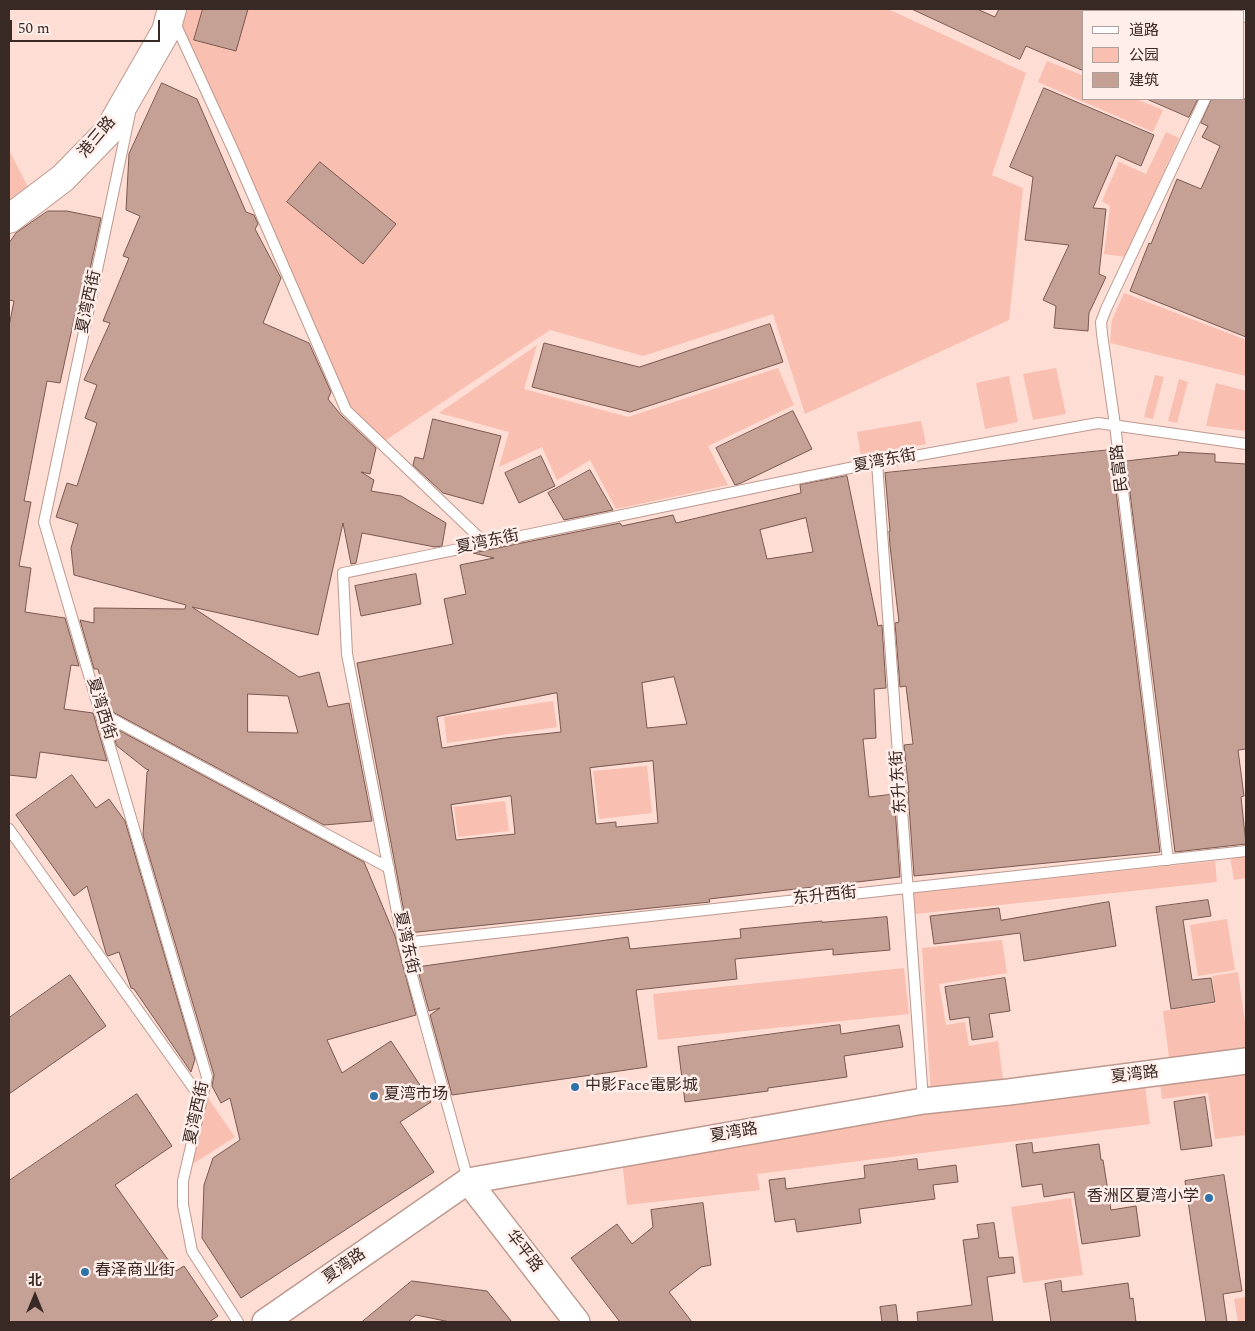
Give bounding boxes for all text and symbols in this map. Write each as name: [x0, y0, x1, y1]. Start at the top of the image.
scale bar: [12, 10, 162, 42]
legend: [1082, 10, 1245, 100]
text: 50 m: [18, 17, 50, 40]
text: 道路: [1129, 19, 1159, 42]
text: 公园: [1129, 44, 1159, 67]
text: 建筑: [1129, 69, 1159, 92]
street label: 港三路: [75, 113, 121, 163]
street label: 夏湾西街: [74, 269, 106, 335]
street label: 民富路: [1109, 443, 1133, 493]
street label: 夏湾东街: [852, 446, 918, 478]
street label: 夏湾东街: [455, 527, 521, 559]
street label: 夏湾西街: [81, 676, 119, 742]
street label: 东升东街: [888, 749, 912, 815]
street label: 东升西街: [792, 884, 858, 910]
street label: 夏湾东街: [388, 910, 422, 976]
street label: 夏湾路: [1110, 1064, 1160, 1088]
place label: 中影Face電影城: [585, 1077, 698, 1097]
street label: 夏湾西街: [182, 1080, 214, 1146]
marker: 中影Face電影城: [569, 1081, 581, 1093]
place label: 夏湾市场: [384, 1086, 448, 1106]
marker: 夏湾市场: [368, 1090, 380, 1102]
street label: 夏湾路: [709, 1120, 759, 1148]
place label: 香洲区夏湾小学: [1087, 1188, 1199, 1208]
marker: 香洲区夏湾小学: [1203, 1192, 1215, 1204]
street label: 华平路: [501, 1227, 545, 1277]
street label: 夏湾路: [320, 1245, 370, 1289]
place label: 春泽商业街: [95, 1262, 175, 1282]
marker: 春泽商业街: [79, 1266, 91, 1278]
text: 北: [28, 1270, 42, 1291]
north arrow: [10, 1271, 60, 1321]

